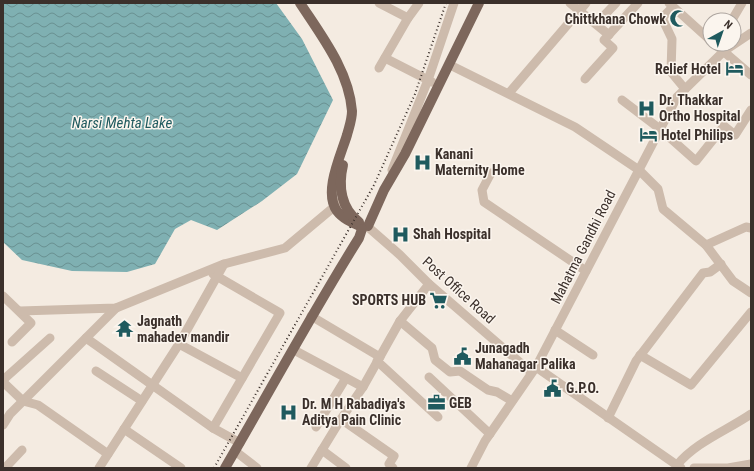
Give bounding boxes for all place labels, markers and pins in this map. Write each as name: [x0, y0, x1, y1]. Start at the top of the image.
mosque icon: Chittkhana Chowk: [669, 9, 689, 29]
place label: Chittkhana Chowk: [565, 11, 666, 27]
hotel icon: Relief Hotel: [724, 59, 744, 79]
place label: Relief Hotel: [655, 61, 721, 77]
place label: Dr. Thakkar Ortho Hospital: [659, 92, 741, 124]
hospital icon: Dr. Thakkar Ortho Hospital: [636, 98, 656, 118]
hotel icon: Hotel Philips: [638, 125, 658, 145]
place label: Hotel Philips: [661, 127, 733, 143]
place label: Kanani Maternity Home: [435, 146, 525, 178]
hospital icon: Kanani Maternity Home: [412, 152, 432, 172]
hospital icon: Shah Hospital: [390, 224, 410, 244]
place label: Shah Hospital: [413, 226, 491, 242]
supermarket icon: SPORTS HUB: [429, 290, 449, 310]
place label: SPORTS HUB: [352, 292, 426, 308]
place label: Jagnath mahadev mandir: [137, 313, 230, 345]
temple icon: Jagnath mahadev mandir: [114, 319, 134, 339]
place label: Junagadh Mahanagar Palika: [475, 340, 576, 372]
public building icon: Junagadh Mahanagar Palika: [452, 346, 472, 366]
public building icon: G.P.O.: [543, 378, 563, 398]
place label: G.P.O.: [566, 380, 599, 396]
office icon: GEB: [426, 393, 446, 413]
place label: GEB: [449, 395, 472, 411]
place label: Dr. M H Rabadiya's Aditya Pain Clinic: [302, 396, 405, 428]
hospital icon: Dr. M H Rabadiya's Aditya Pain Clinic: [279, 402, 299, 422]

